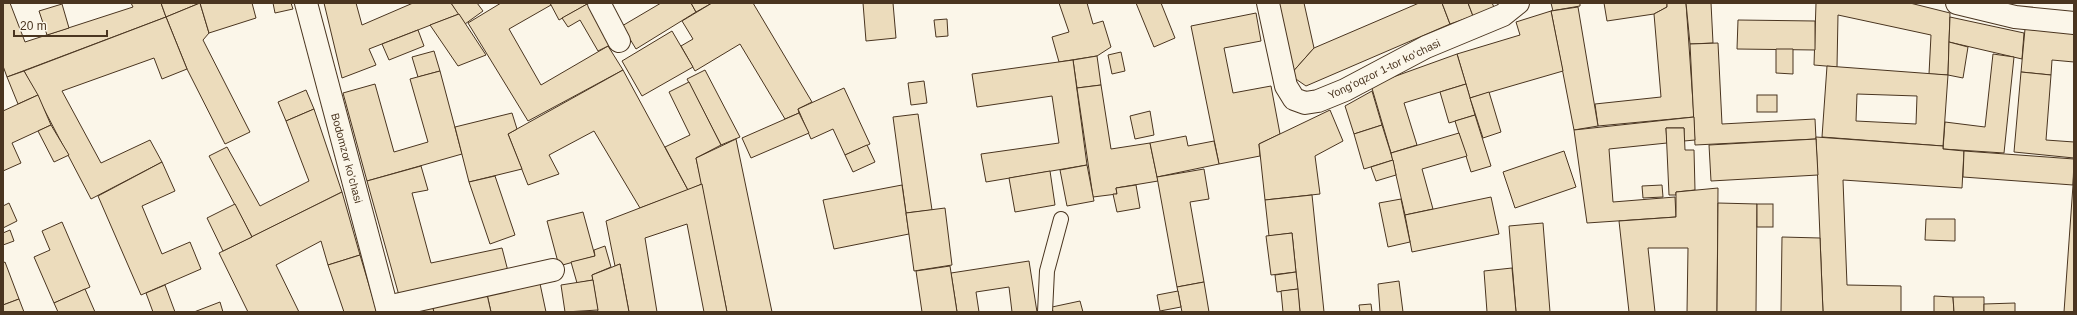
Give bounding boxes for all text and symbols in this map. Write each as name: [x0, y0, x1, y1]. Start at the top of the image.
scale bar: [14, 12, 107, 38]
text: 20 m: [20, 19, 47, 33]
street label: Yongʻoqzor 1-tor koʻchasi: [1326, 37, 1442, 101]
street label: Bodomzor koʻchasi: [329, 112, 365, 204]

